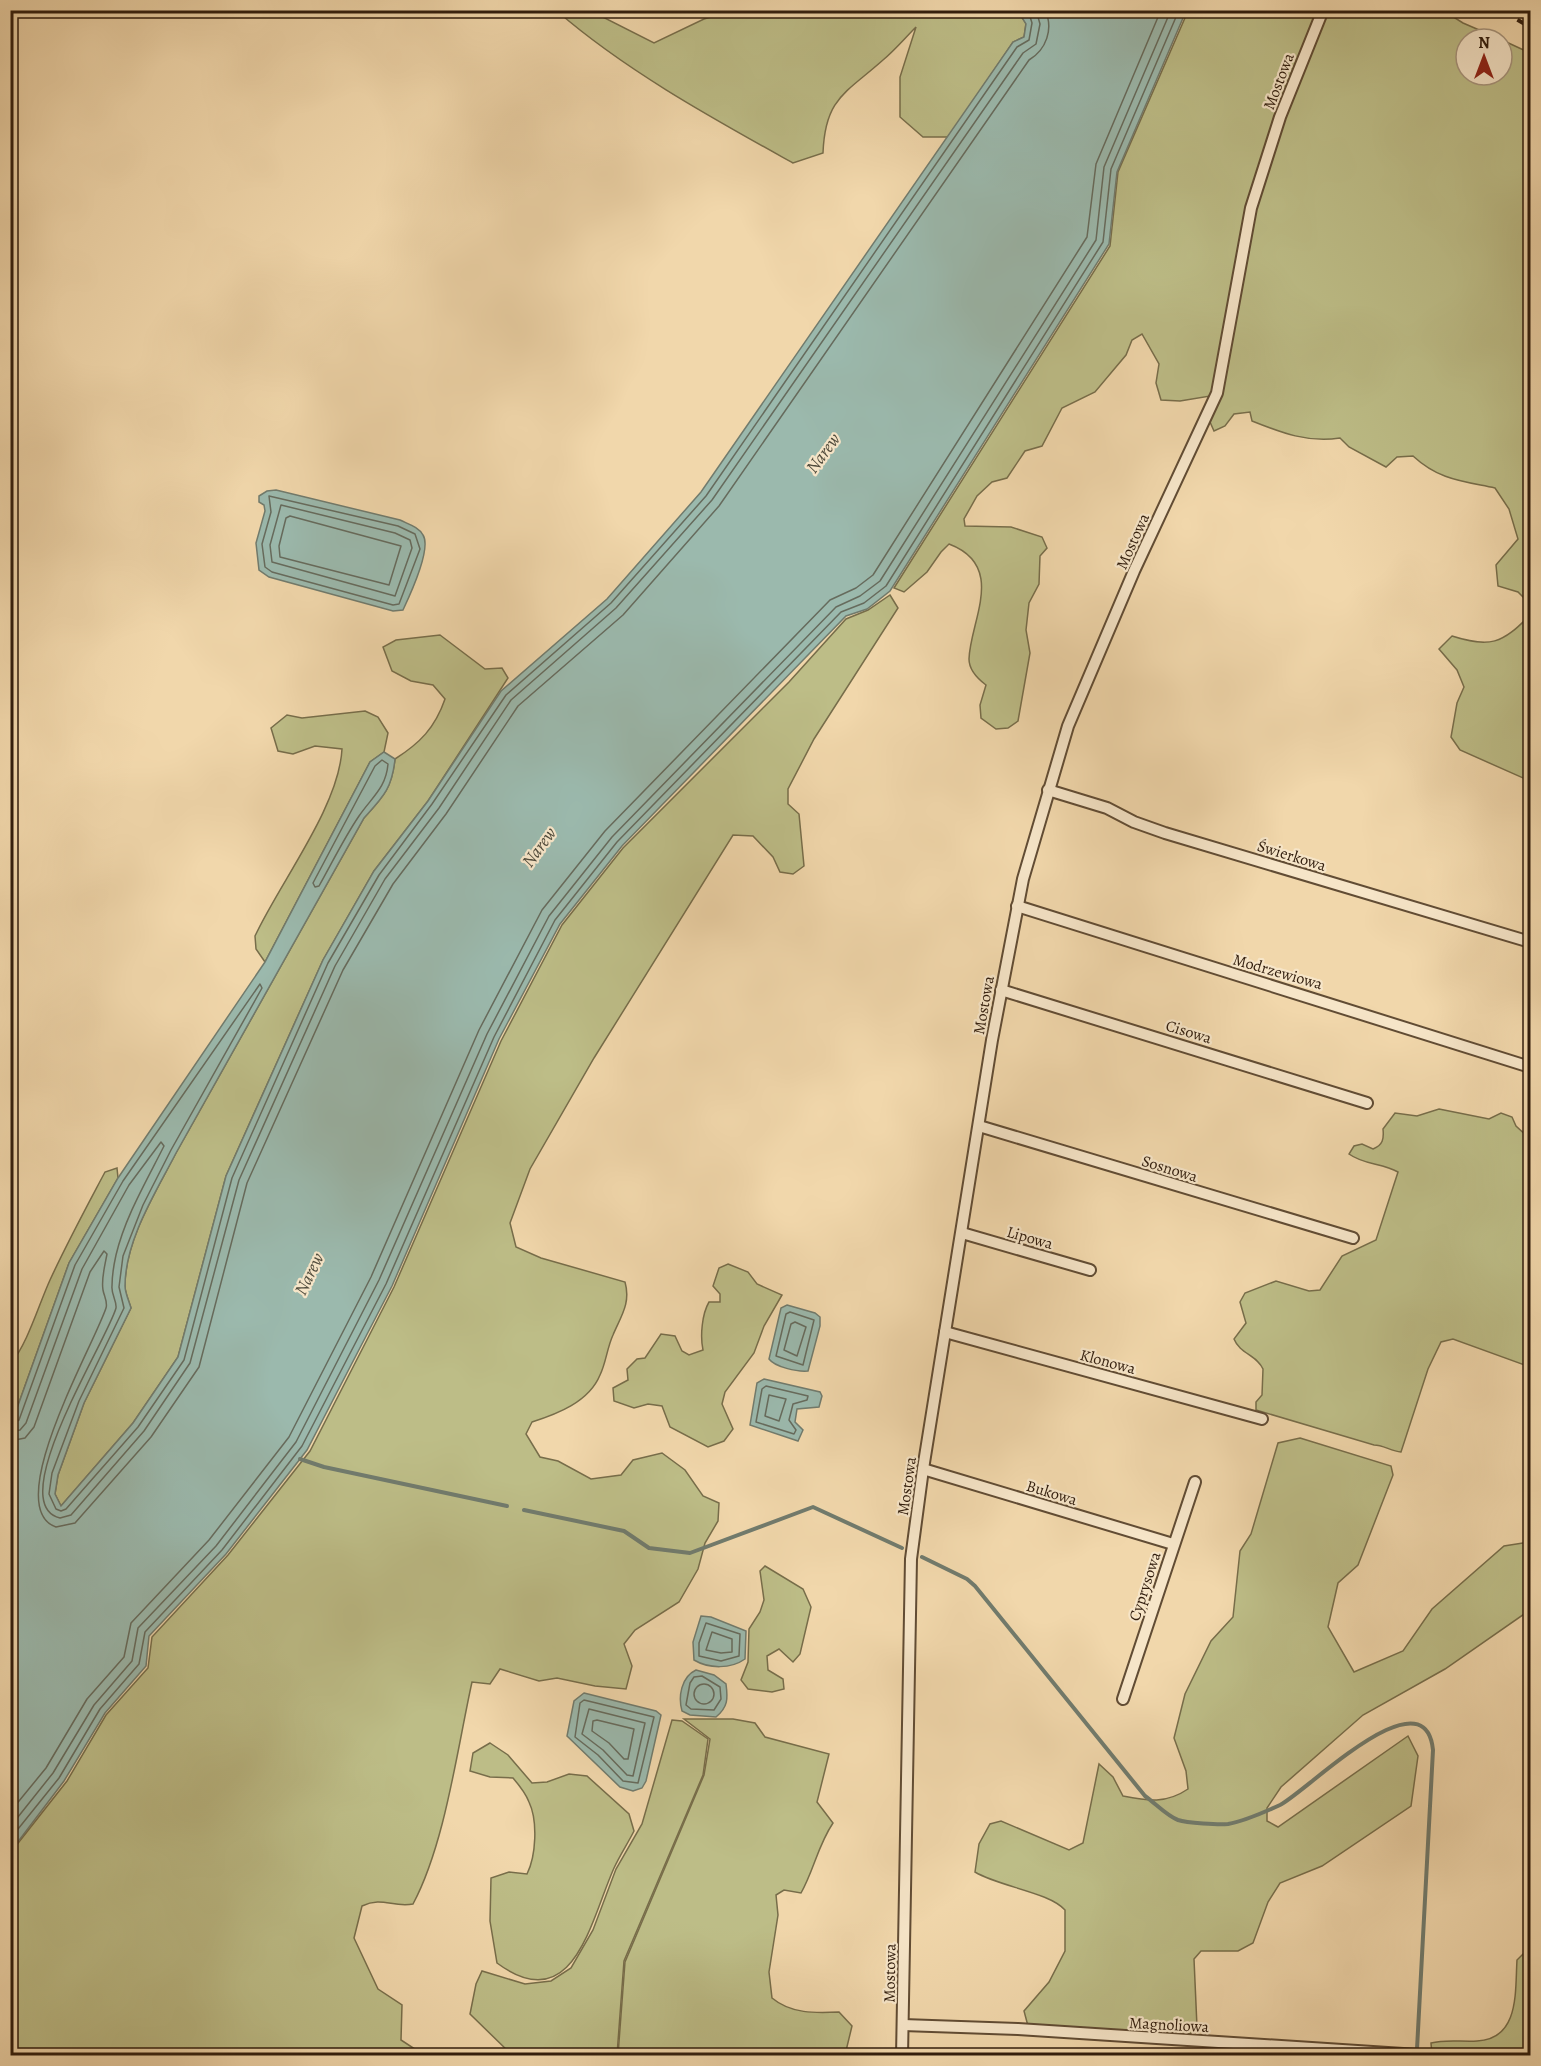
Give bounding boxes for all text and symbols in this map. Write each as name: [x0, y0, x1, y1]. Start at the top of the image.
north arrow: [1454, 27, 1514, 87]
text: N: [1478, 32, 1490, 54]
street label: Mostowa: [1258, 49, 1300, 113]
water label: Narew: [800, 428, 846, 478]
street label: Mostowa: [1111, 509, 1155, 573]
water label: Narew: [516, 822, 562, 872]
street label: Świerkowa: [1255, 835, 1329, 877]
street label: Modrzewiowa: [1230, 949, 1326, 995]
street label: Mostowa: [968, 974, 1000, 1036]
street label: Cisowa: [1163, 1015, 1215, 1049]
street label: Sosnowa: [1139, 1150, 1201, 1188]
street label: Lipowa: [1004, 1221, 1056, 1255]
water label: Narew: [288, 1248, 330, 1299]
street label: Klonowa: [1077, 1344, 1139, 1380]
street label: Mostowa: [892, 1455, 922, 1517]
street label: Bukowa: [1024, 1475, 1080, 1511]
street label: Cyprysowa: [1123, 1548, 1167, 1624]
street label: Mostowa: [878, 1943, 902, 2003]
street label: Magnoliowa: [1128, 2012, 1210, 2038]

